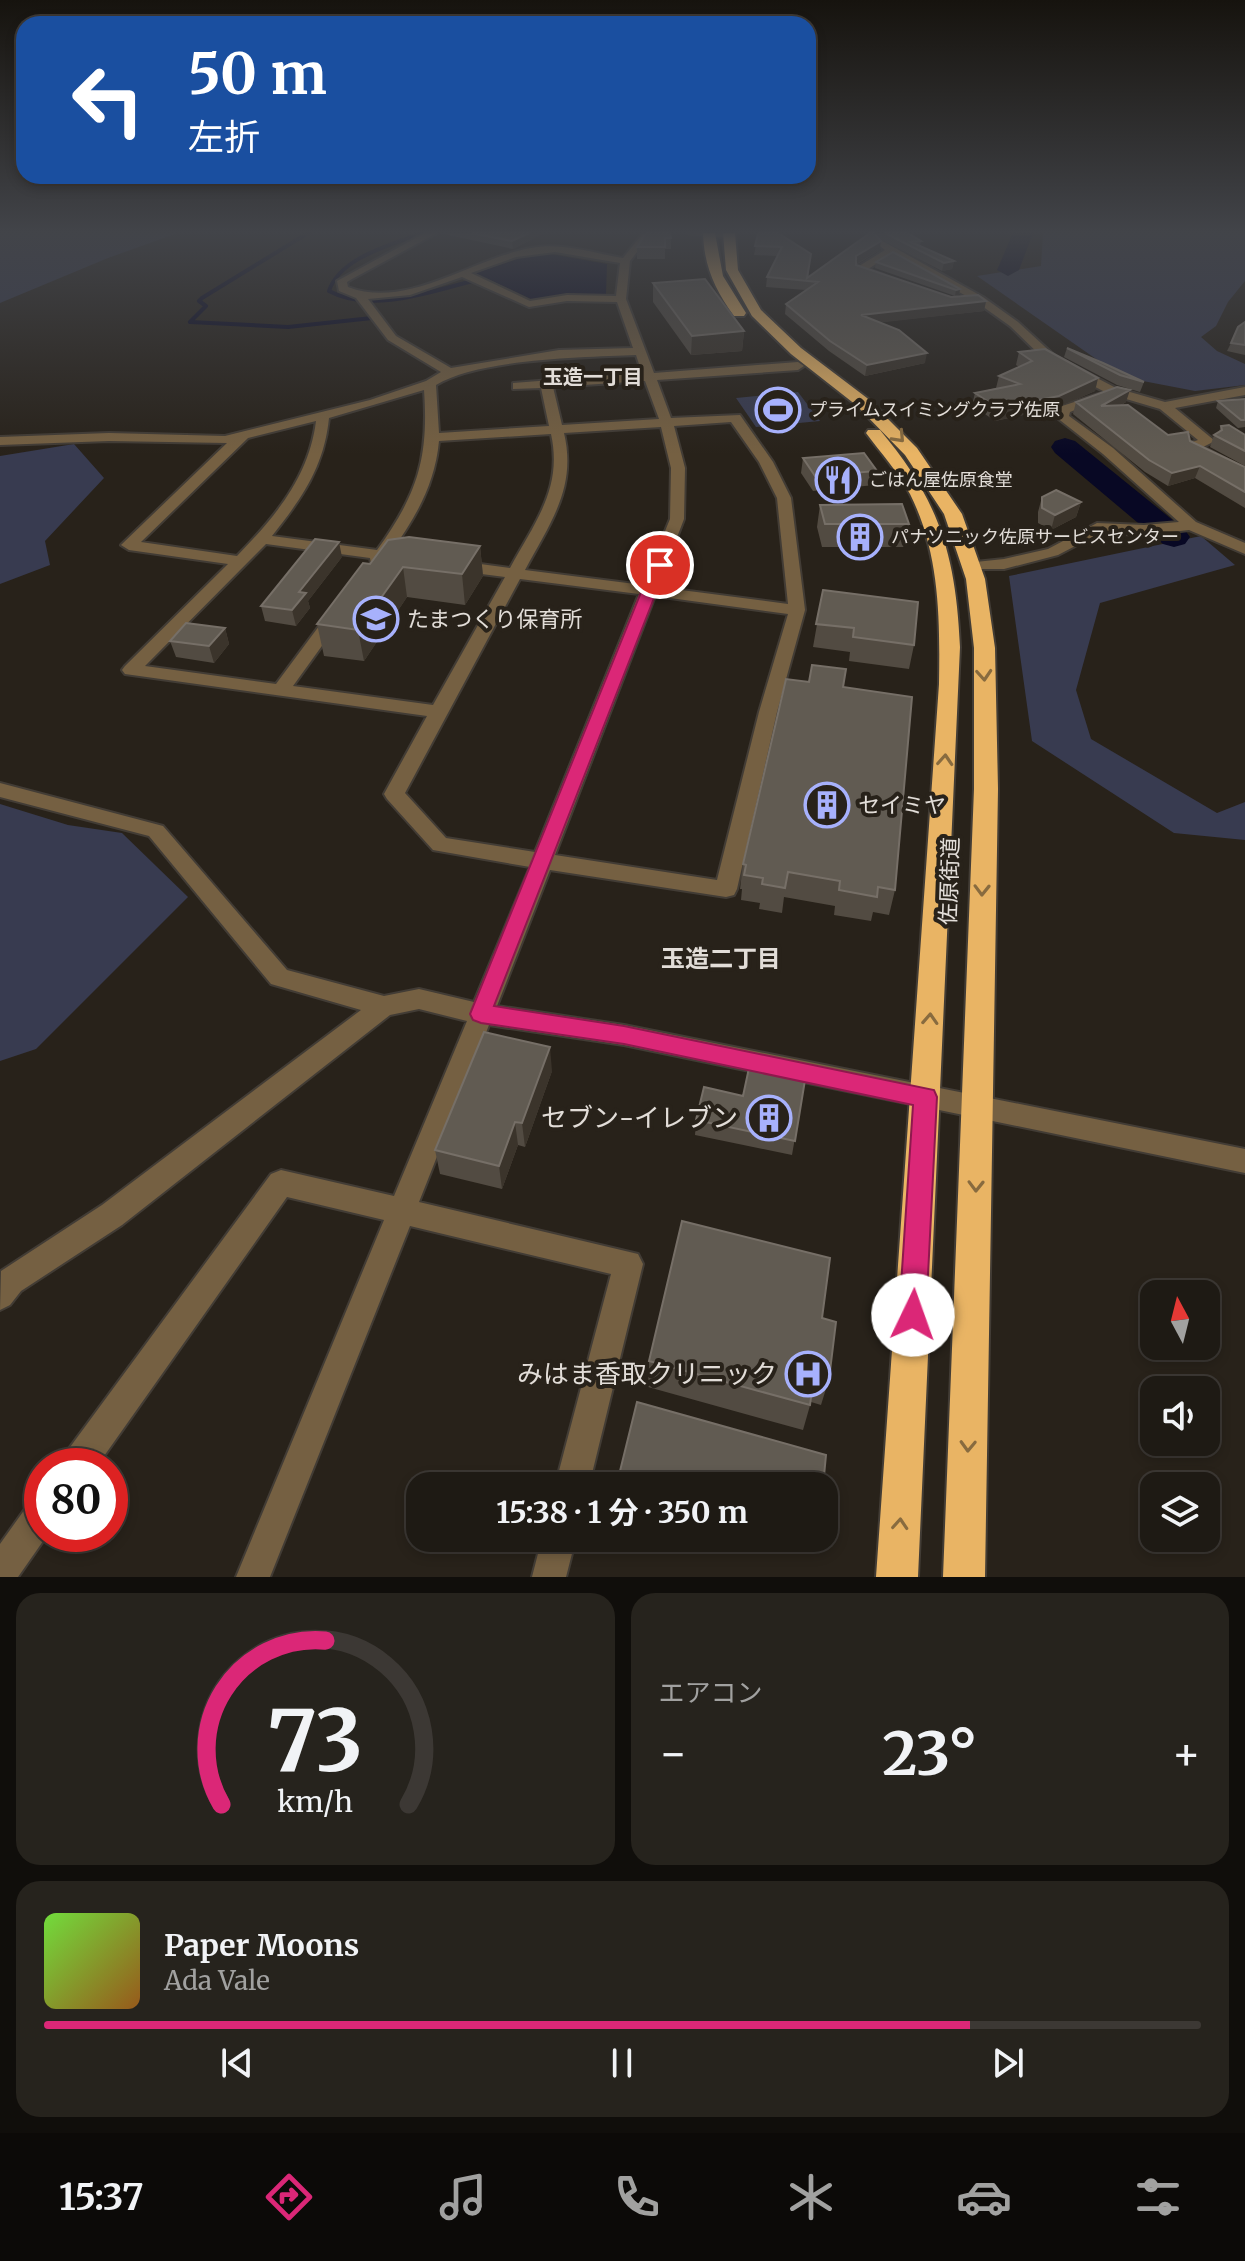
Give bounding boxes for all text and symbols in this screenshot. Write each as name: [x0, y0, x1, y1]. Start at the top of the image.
text: 50 m: [188, 39, 327, 109]
icon: left: [56, 48, 160, 152]
text: 左折: [188, 115, 260, 160]
district label: 玉造一丁目: [543, 364, 643, 389]
sports icon: プライムスイミングクラブ佐原: [754, 386, 802, 434]
place label: プライムスイミングクラブ佐原: [809, 398, 1060, 421]
one-way arrow: [889, 428, 904, 442]
restaurant icon: ごはん屋佐原食堂: [814, 456, 862, 504]
place label: ごはん屋佐原食堂: [869, 468, 1013, 491]
building icon: パナソニック佐原サービスセンター: [836, 513, 884, 561]
place label: パナソニック佐原サービスセンター: [891, 525, 1179, 548]
pin: [626, 531, 694, 599]
icon: arrive: [638, 543, 682, 587]
school or university icon: たまつくり保育所: [352, 595, 400, 643]
place label: たまつくり保育所: [407, 605, 582, 633]
one-way arrow: [975, 669, 992, 682]
one-way arrow: [936, 753, 953, 766]
building icon: セイミヤ: [803, 781, 851, 829]
place label: セイミヤ: [858, 791, 946, 819]
street label: 佐原街道: [933, 837, 965, 925]
one-way arrow: [974, 884, 991, 897]
district label: 玉造二丁目: [661, 943, 781, 974]
one-way arrow: [921, 1012, 938, 1025]
building icon: セブン-イレブン: [745, 1094, 793, 1142]
place label: セブン-イレブン: [541, 1101, 738, 1134]
one-way arrow: [967, 1180, 985, 1193]
position arrow: [871, 1273, 955, 1357]
north arrow: [1140, 1280, 1220, 1360]
map controls: [1140, 1280, 1220, 1552]
hospital icon: みはま香取クリニック: [784, 1350, 832, 1398]
place label: みはま香取クリニック: [517, 1357, 777, 1390]
button: sound: [1140, 1376, 1220, 1456]
one-way arrow: [960, 1440, 977, 1453]
speed limit sign: 80: [24, 1448, 128, 1552]
button: layers: [1140, 1472, 1220, 1552]
text: 15:38 · 1 分 · 350 m: [496, 1493, 748, 1531]
one-way arrow: [891, 1517, 908, 1530]
text: エアコン: [659, 1676, 763, 1709]
text: 73: [267, 1689, 363, 1794]
text: 23°: [882, 1716, 977, 1791]
text: −: [659, 1726, 688, 1781]
text: +: [1172, 1726, 1201, 1781]
text: km/h: [277, 1784, 353, 1820]
text: Paper Moons: [164, 1926, 359, 1964]
text: Ada Vale: [164, 1964, 270, 1997]
icon: previous: [215, 2041, 259, 2085]
icon: pause: [600, 2041, 644, 2085]
icon: next: [986, 2041, 1030, 2085]
icon: directions: [261, 2169, 317, 2225]
icon: music: [435, 2169, 491, 2225]
icon: phone: [609, 2169, 665, 2225]
icon: climate: [783, 2169, 839, 2225]
icon: car: [956, 2169, 1012, 2225]
icon: filters: [1130, 2169, 1186, 2225]
text: 15:37: [59, 2175, 144, 2220]

